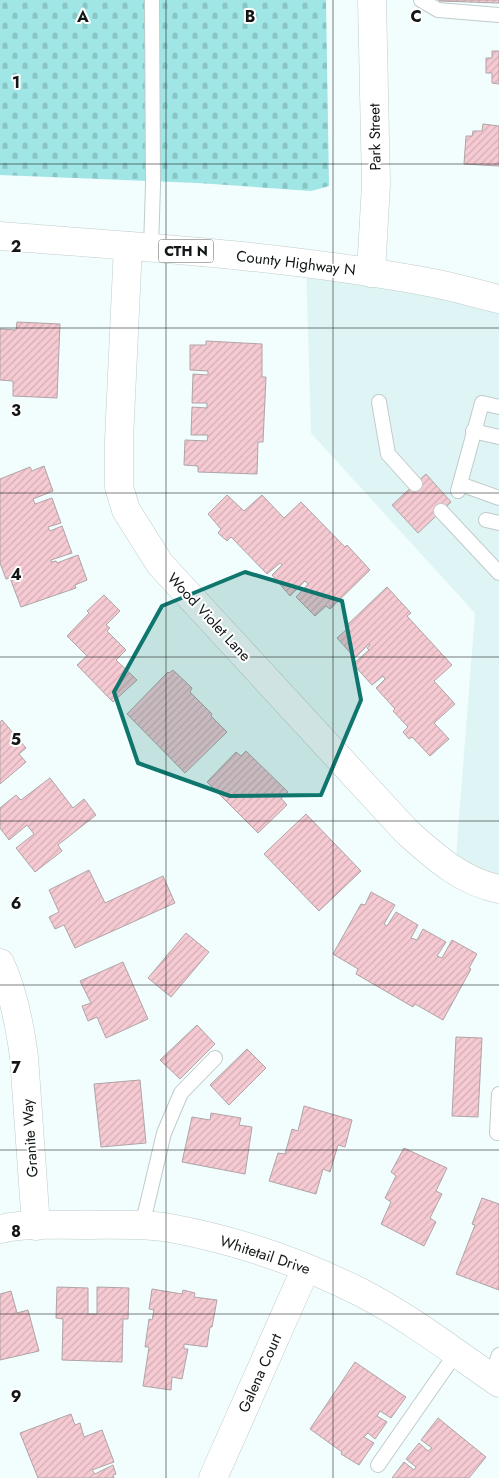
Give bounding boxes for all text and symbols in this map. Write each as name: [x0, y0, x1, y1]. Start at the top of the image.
text: A: [76, 5, 89, 28]
text: B: [245, 5, 255, 28]
text: C: [410, 5, 422, 28]
text: 1: [12, 71, 20, 94]
street label: Park Street: [363, 103, 387, 171]
text: 2: [11, 235, 21, 258]
road number: CTH N: [158, 240, 214, 262]
street label: County Highway N: [235, 245, 357, 281]
text: 3: [11, 399, 21, 422]
text: 4: [10, 563, 22, 586]
street label: Wood Violet Lane: [162, 568, 256, 666]
text: 5: [11, 728, 21, 751]
text: 6: [11, 892, 21, 915]
text: 7: [11, 1056, 21, 1079]
street label: Granite Way: [16, 1098, 44, 1178]
text: 8: [11, 1220, 21, 1243]
street label: Whitetail Drive: [217, 1230, 313, 1280]
street label: Galena Court: [233, 1329, 287, 1416]
text: 9: [11, 1385, 21, 1408]

